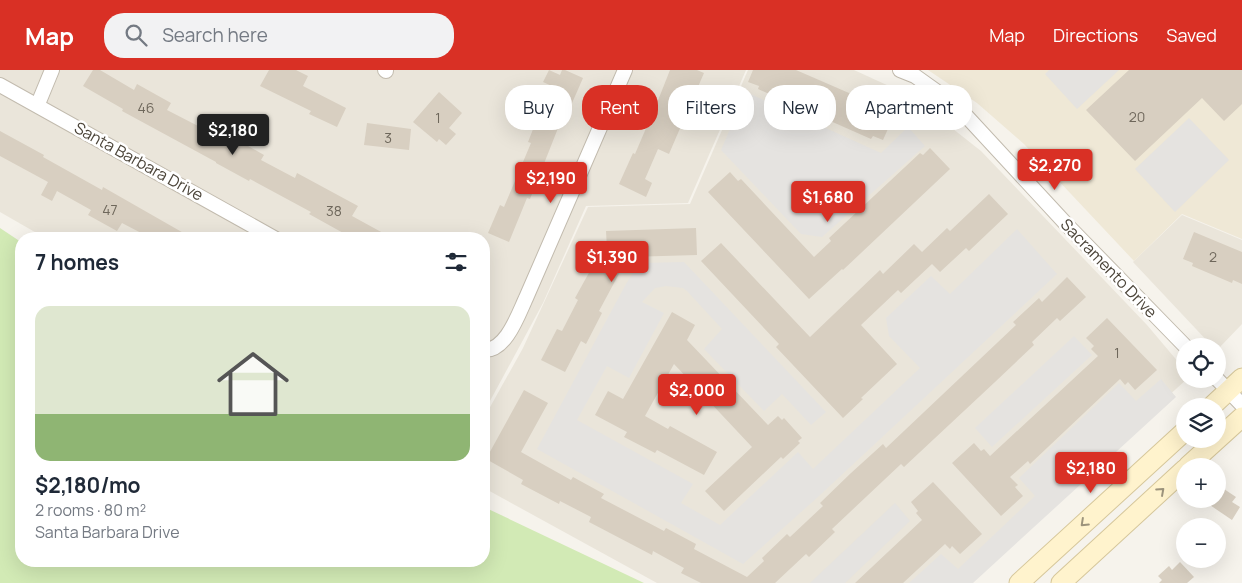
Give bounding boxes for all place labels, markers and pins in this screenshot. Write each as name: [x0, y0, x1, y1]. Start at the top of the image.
pin: $2,180: [192, 114, 274, 156]
pin: $2,270: [1014, 148, 1096, 191]
pin: $2,190: [510, 162, 592, 204]
pin: $1,680: [787, 180, 869, 223]
pin: $1,390: [571, 240, 653, 283]
pin: $2,000: [656, 374, 738, 416]
pin: $2,180: [1050, 452, 1132, 494]

